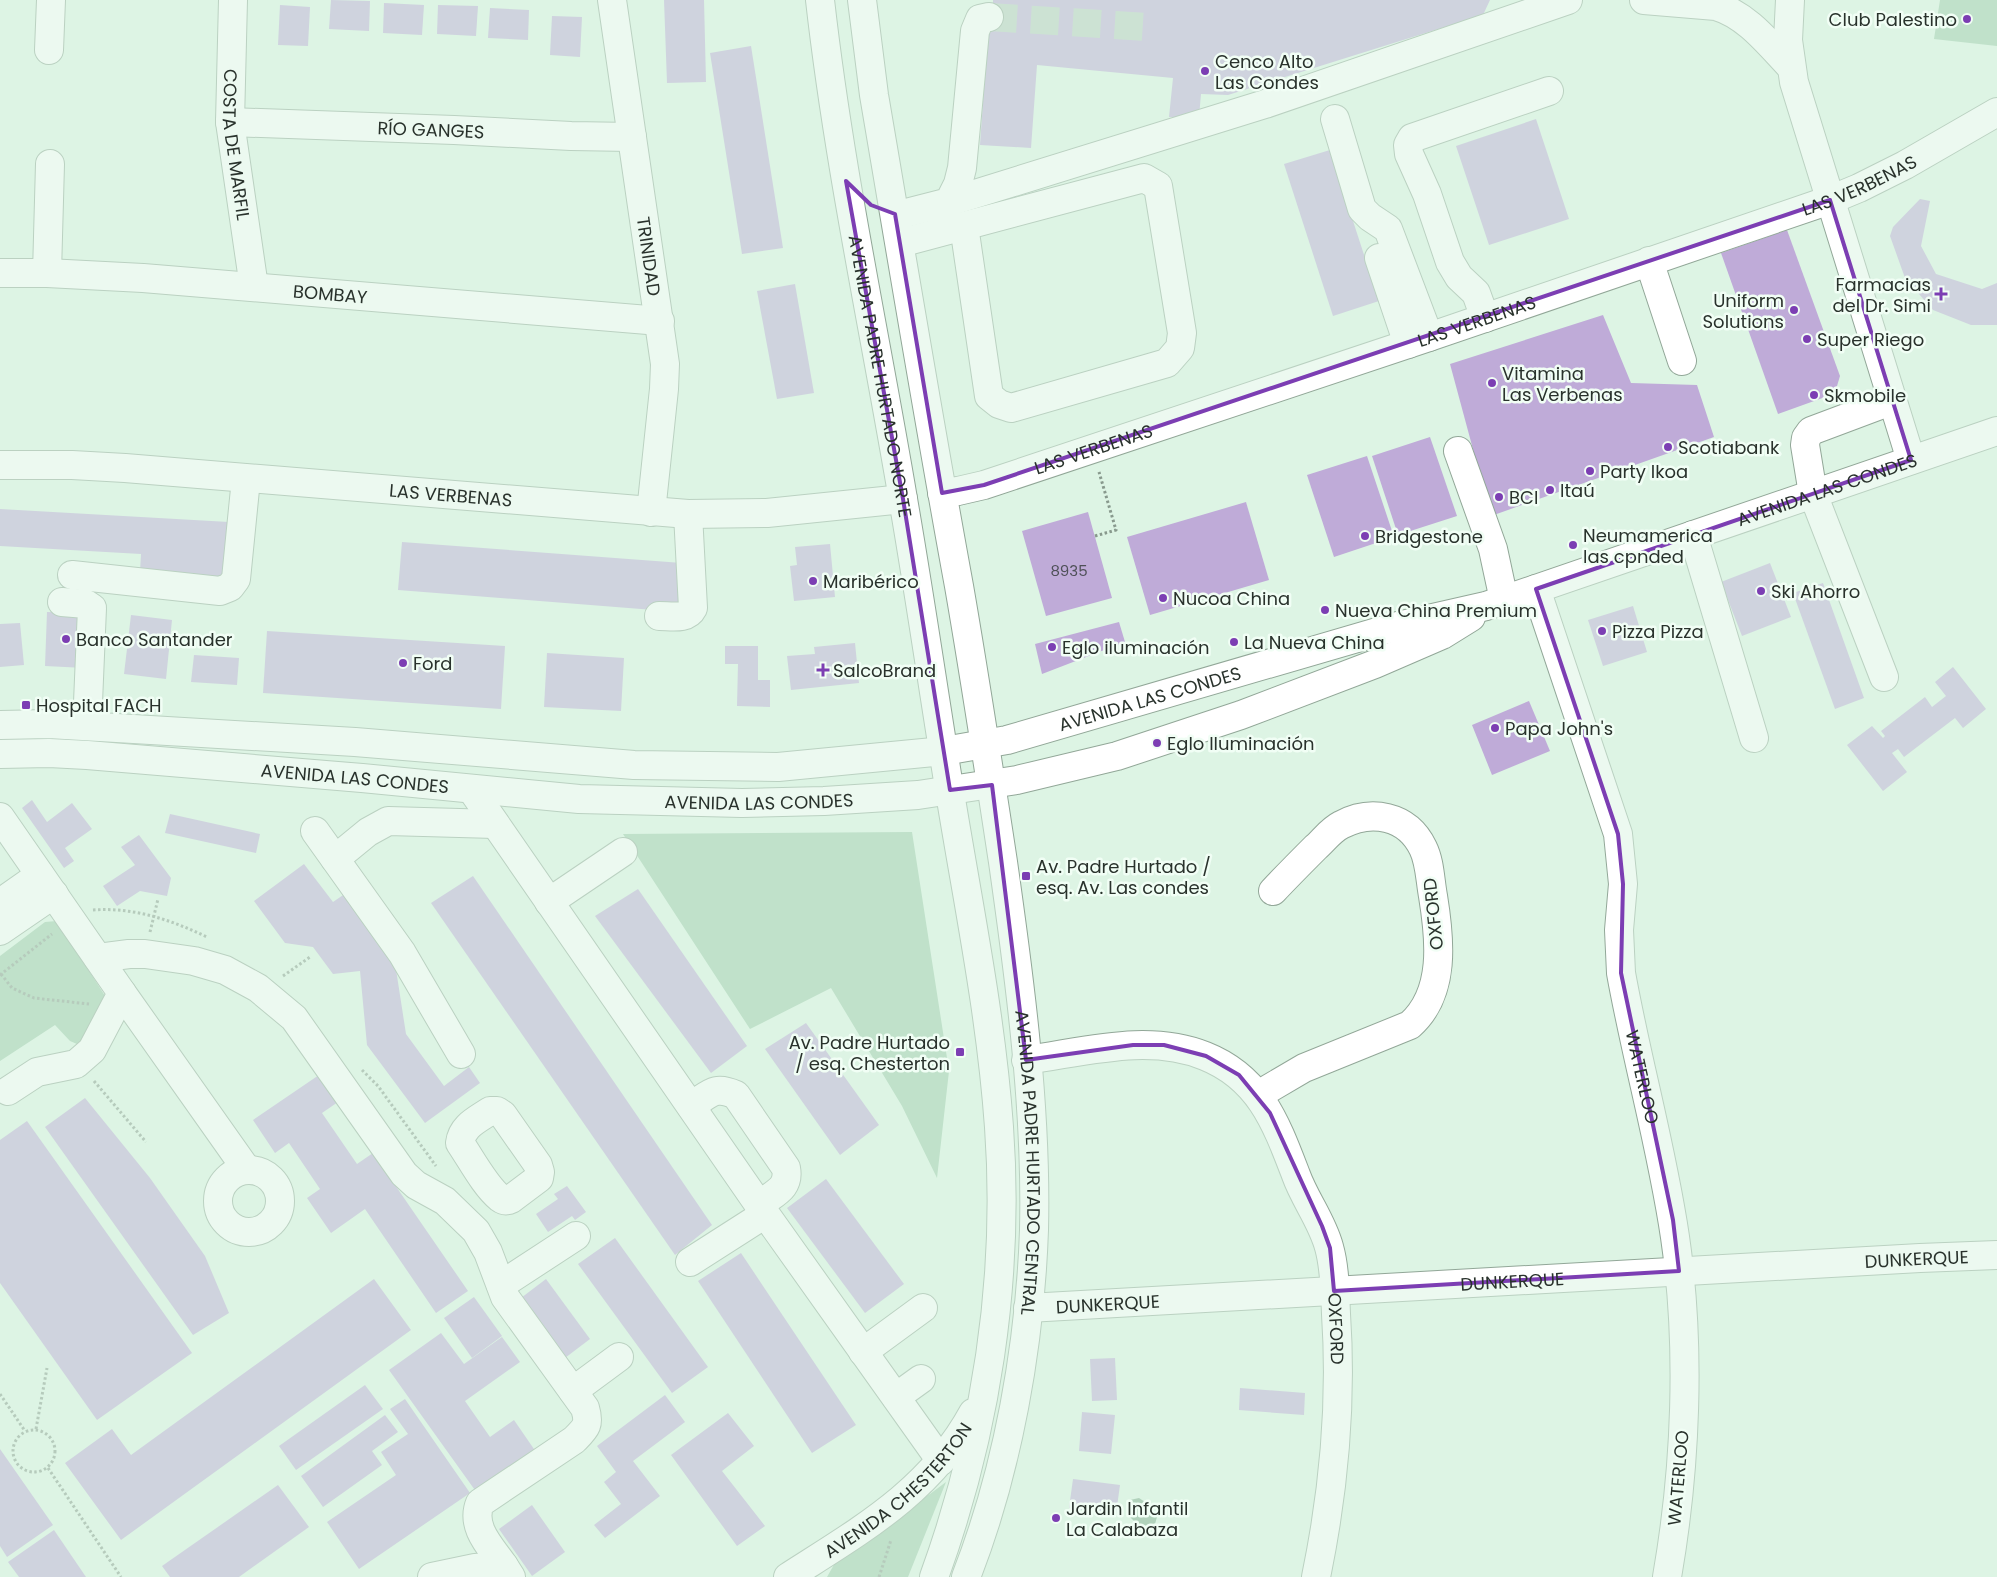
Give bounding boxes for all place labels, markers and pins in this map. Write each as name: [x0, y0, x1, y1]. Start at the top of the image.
place label: Club Palestino: [1829, 7, 1957, 32]
marker: Club Palestino: [1961, 13, 1973, 25]
place label: Cenco Alto Las Condes: [1215, 49, 1319, 95]
marker: Cenco Alto Las Condes: [1199, 65, 1211, 77]
place label: Farmacias del Dr. Simi: [1832, 272, 1931, 318]
place label: Uniform Solutions: [1703, 288, 1784, 334]
marker: Farmacias del Dr. Simi: [1935, 288, 1947, 300]
marker: Uniform Solutions: [1788, 304, 1800, 316]
place label: Super Riego: [1817, 327, 1924, 352]
marker: Super Riego: [1801, 333, 1813, 345]
place label: Vitamina Las Verbenas: [1502, 361, 1623, 407]
marker: Vitamina Las Verbenas: [1486, 377, 1498, 389]
place label: Skmobile: [1824, 383, 1906, 408]
marker: Skmobile: [1808, 389, 1820, 401]
place label: Scotiabank: [1678, 435, 1780, 460]
marker: Scotiabank: [1662, 441, 1674, 453]
place label: Party Ikoa: [1600, 459, 1688, 484]
marker: Party Ikoa: [1584, 465, 1596, 477]
place label: Itaú: [1560, 478, 1595, 503]
marker: Itaú: [1544, 484, 1556, 496]
place label: BCI: [1509, 485, 1538, 510]
marker: BCI: [1493, 491, 1505, 503]
place label: Neumamerica las cpnded: [1583, 523, 1713, 569]
place label: Bridgestone: [1375, 524, 1483, 549]
marker: Bridgestone: [1359, 530, 1371, 542]
marker: Neumamerica las cpnded: [1567, 539, 1579, 551]
place label: Maribérico: [823, 569, 919, 594]
marker: Maribérico: [807, 575, 819, 587]
place label: Ski Ahorro: [1771, 579, 1860, 604]
marker: Ski Ahorro: [1755, 585, 1767, 597]
place label: Nucoa China: [1173, 586, 1290, 611]
marker: Nucoa China: [1157, 592, 1169, 604]
place label: Nueva China Premium: [1335, 598, 1537, 623]
marker: Nueva China Premium: [1319, 604, 1331, 616]
place label: Pizza Pizza: [1612, 619, 1704, 644]
marker: Pizza Pizza: [1596, 625, 1608, 637]
place label: Banco Santander: [76, 627, 233, 652]
place label: La Nueva China: [1244, 630, 1385, 655]
marker: Banco Santander: [60, 633, 72, 645]
place label: Eglo iluminación: [1062, 635, 1210, 660]
marker: La Nueva China: [1228, 636, 1240, 648]
marker: Eglo iluminación: [1046, 641, 1058, 653]
place label: Ford: [413, 651, 452, 676]
marker: Ford: [397, 657, 409, 669]
place label: SalcoBrand: [833, 658, 936, 683]
marker: SalcoBrand: [817, 664, 829, 676]
place label: Hospital FACH: [36, 693, 161, 718]
marker: Hospital FACH: [20, 699, 32, 711]
place label: Papa John's: [1505, 716, 1613, 741]
marker: Papa John's: [1489, 722, 1501, 734]
place label: Eglo Iluminación: [1167, 731, 1315, 756]
marker: Eglo Iluminación: [1151, 737, 1163, 749]
place label: Av. Padre Hurtado / esq. Av. Las condes: [1036, 854, 1211, 900]
marker: Av. Padre Hurtado / esq. Av. Las condes: [1020, 870, 1032, 882]
place label: Av. Padre Hurtado / esq. Chesterton: [789, 1030, 950, 1076]
marker: Av. Padre Hurtado / esq. Chesterton: [954, 1046, 966, 1058]
place label: Jardin Infantil La Calabaza: [1066, 1496, 1188, 1542]
marker: Jardin Infantil La Calabaza: [1050, 1512, 1062, 1524]

